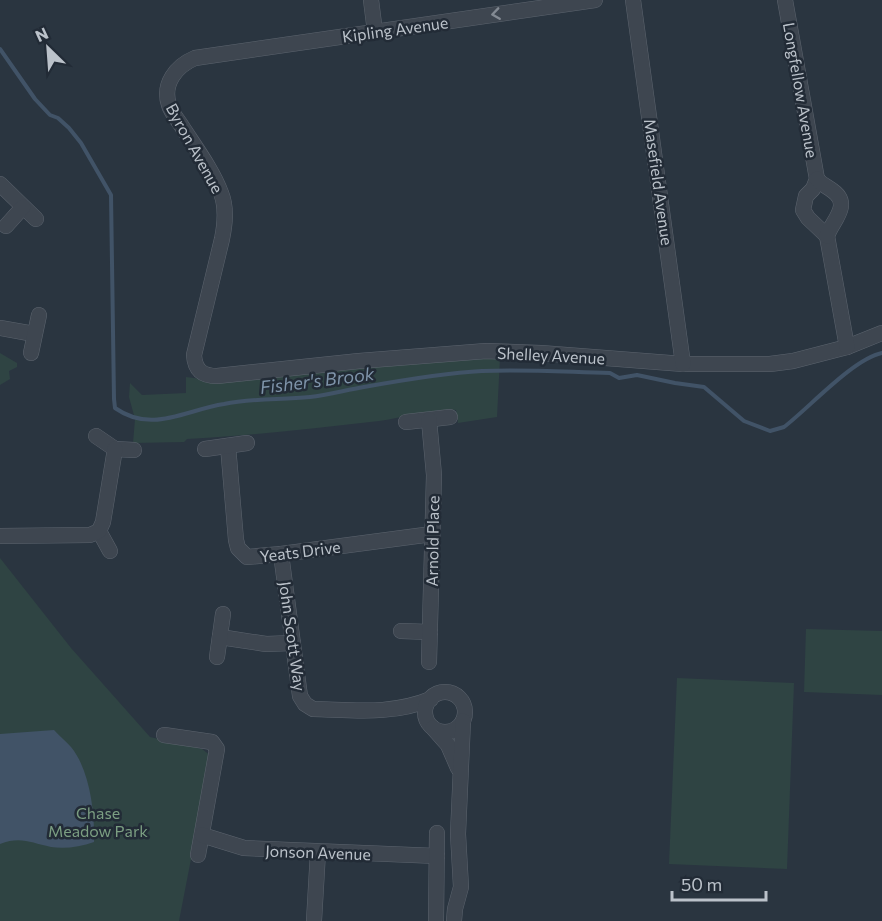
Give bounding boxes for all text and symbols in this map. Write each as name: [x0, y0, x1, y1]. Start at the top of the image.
one-way arrow: [491, 8, 500, 20]
street label: Kipling Avenue: [341, 12, 449, 46]
north arrow: [18, 18, 78, 78]
street label: Longfellow Avenue: [780, 21, 822, 159]
text: N: [32, 23, 51, 45]
street label: Byron Avenue: [163, 100, 227, 196]
street label: Masefield Avenue: [641, 117, 677, 247]
street label: Shelley Avenue: [497, 343, 605, 367]
water label: Fisher's Brook: [258, 362, 377, 398]
street label: Arnold Place: [422, 495, 442, 587]
street label: Yeats Drive: [258, 537, 342, 565]
street label: John Scott Way: [276, 580, 310, 692]
park label: Chase Meadow Park: [48, 803, 148, 840]
street label: Jonson Avenue: [265, 841, 371, 863]
scale bar: [672, 864, 766, 902]
text: 50 m: [681, 873, 722, 895]

